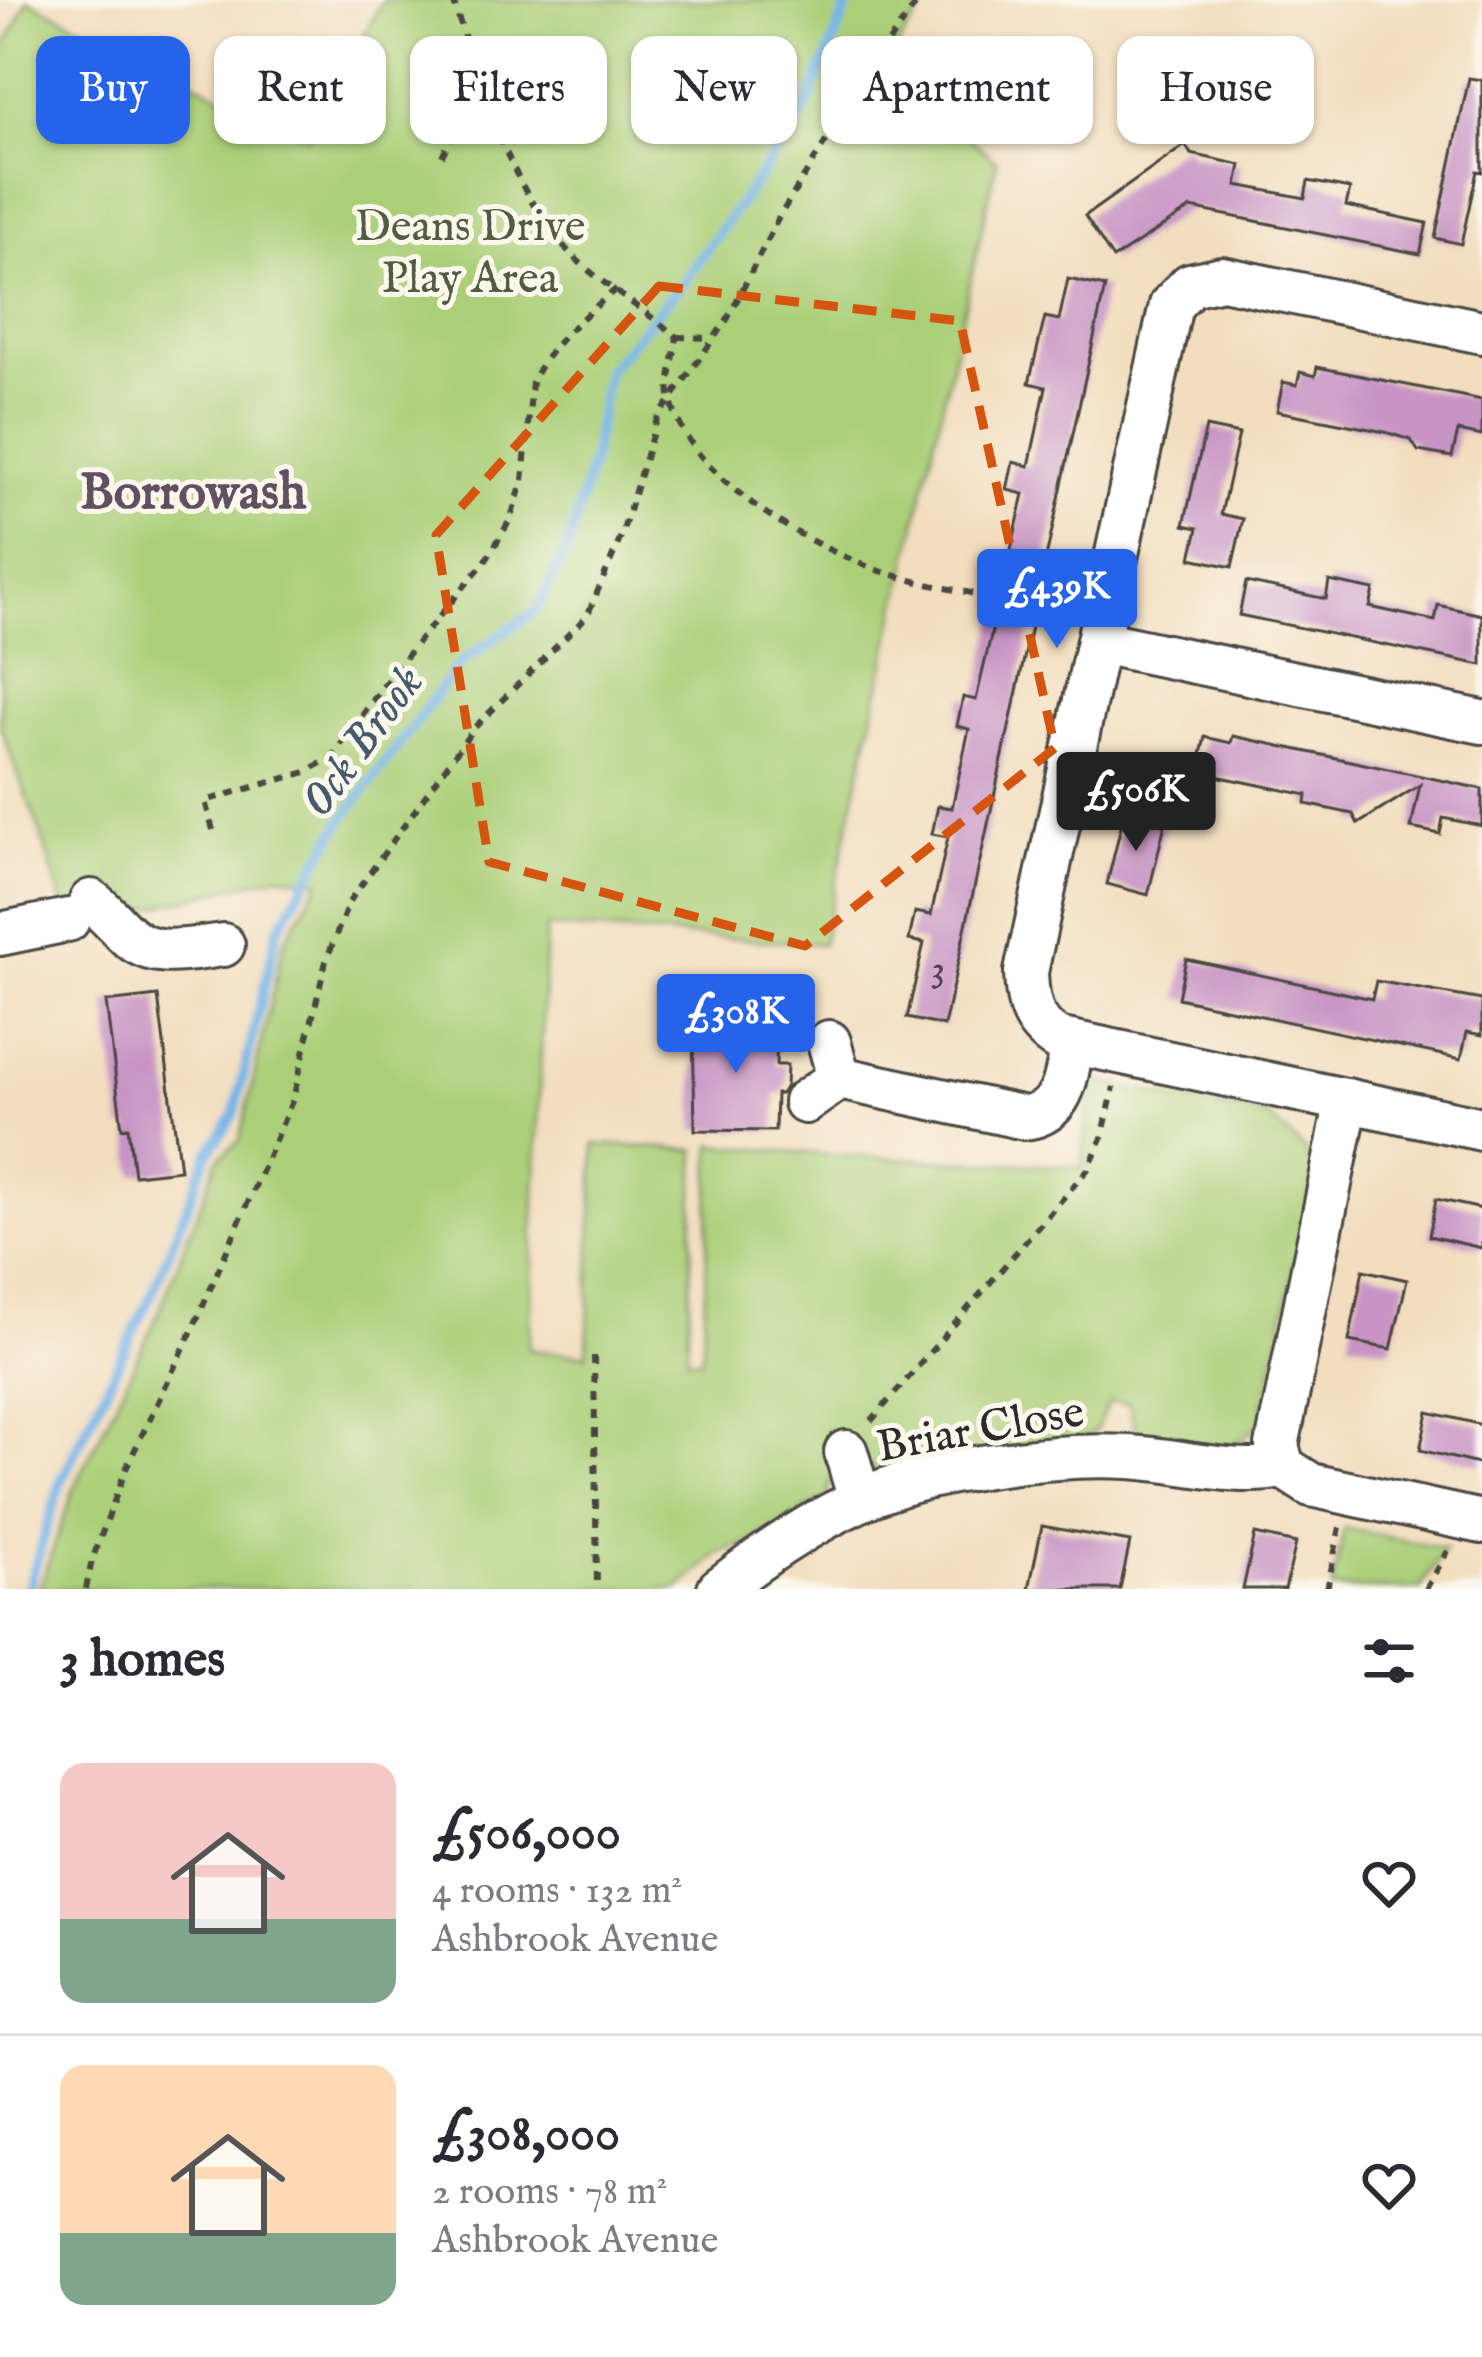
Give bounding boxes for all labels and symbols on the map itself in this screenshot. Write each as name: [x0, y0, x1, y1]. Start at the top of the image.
park label: Deans Drive Play Area: [355, 199, 585, 308]
district label: Borrowash: [80, 462, 307, 527]
pin: £439K: [973, 549, 1141, 651]
water label: Ock Brook: [288, 655, 438, 830]
pin: £506K: [1052, 752, 1220, 854]
house number: 3: [931, 945, 945, 994]
pin: £308K: [652, 974, 820, 1076]
street label: Briar Close: [873, 1384, 1089, 1477]

